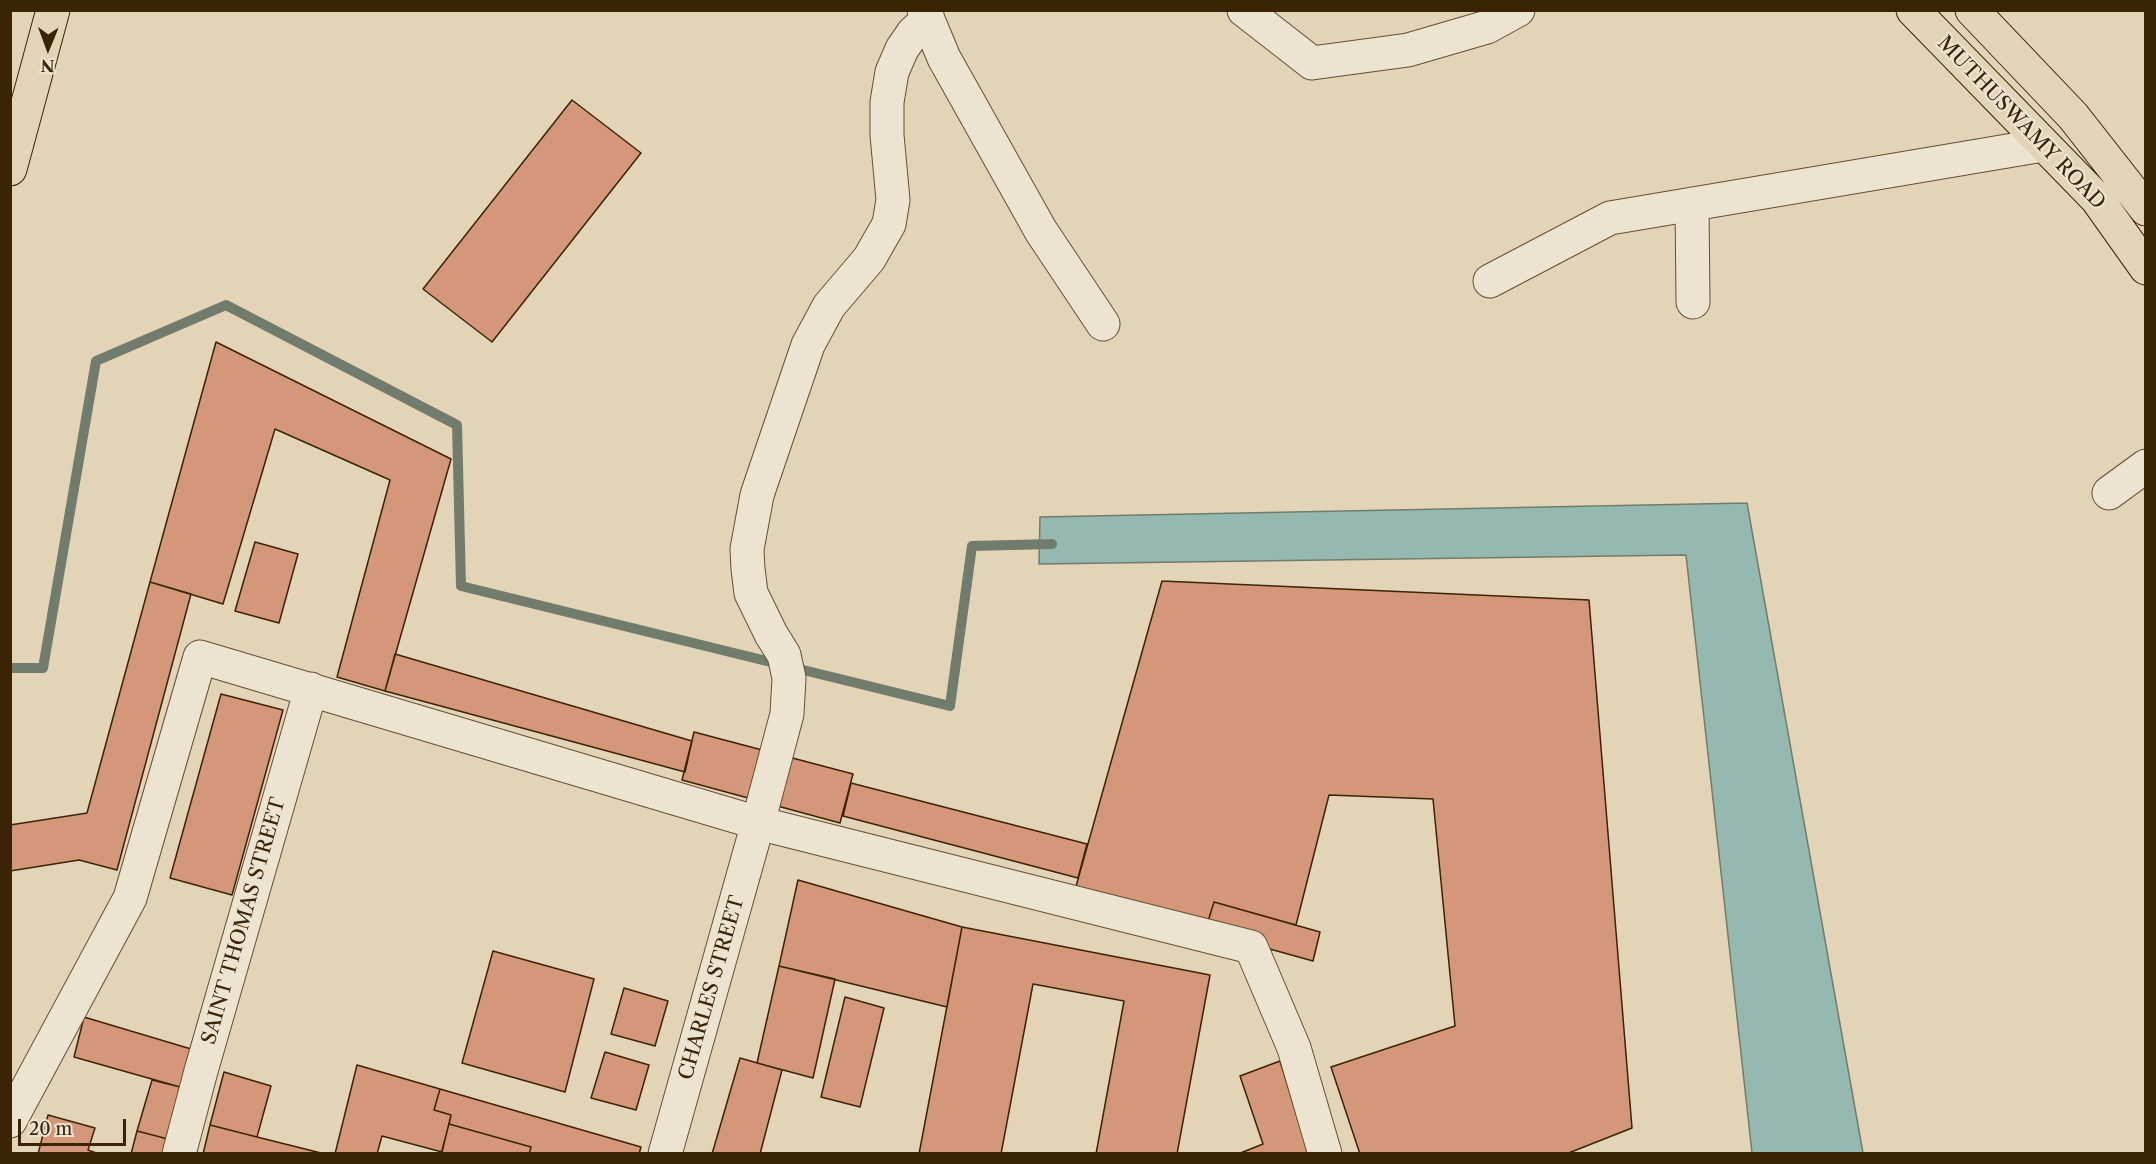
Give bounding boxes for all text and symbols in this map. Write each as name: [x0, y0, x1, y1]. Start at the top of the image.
north arrow: [18, 18, 78, 78]
street label: MUTHUSWAMY ROAD: [1932, 31, 2110, 215]
text: N: [41, 56, 55, 76]
street label: SAINT THOMAS STREET: [197, 795, 291, 1047]
street label: CHARLES STREET: [674, 893, 750, 1083]
scale bar: [21, 1107, 129, 1145]
text: 20 m: [29, 1118, 72, 1140]

